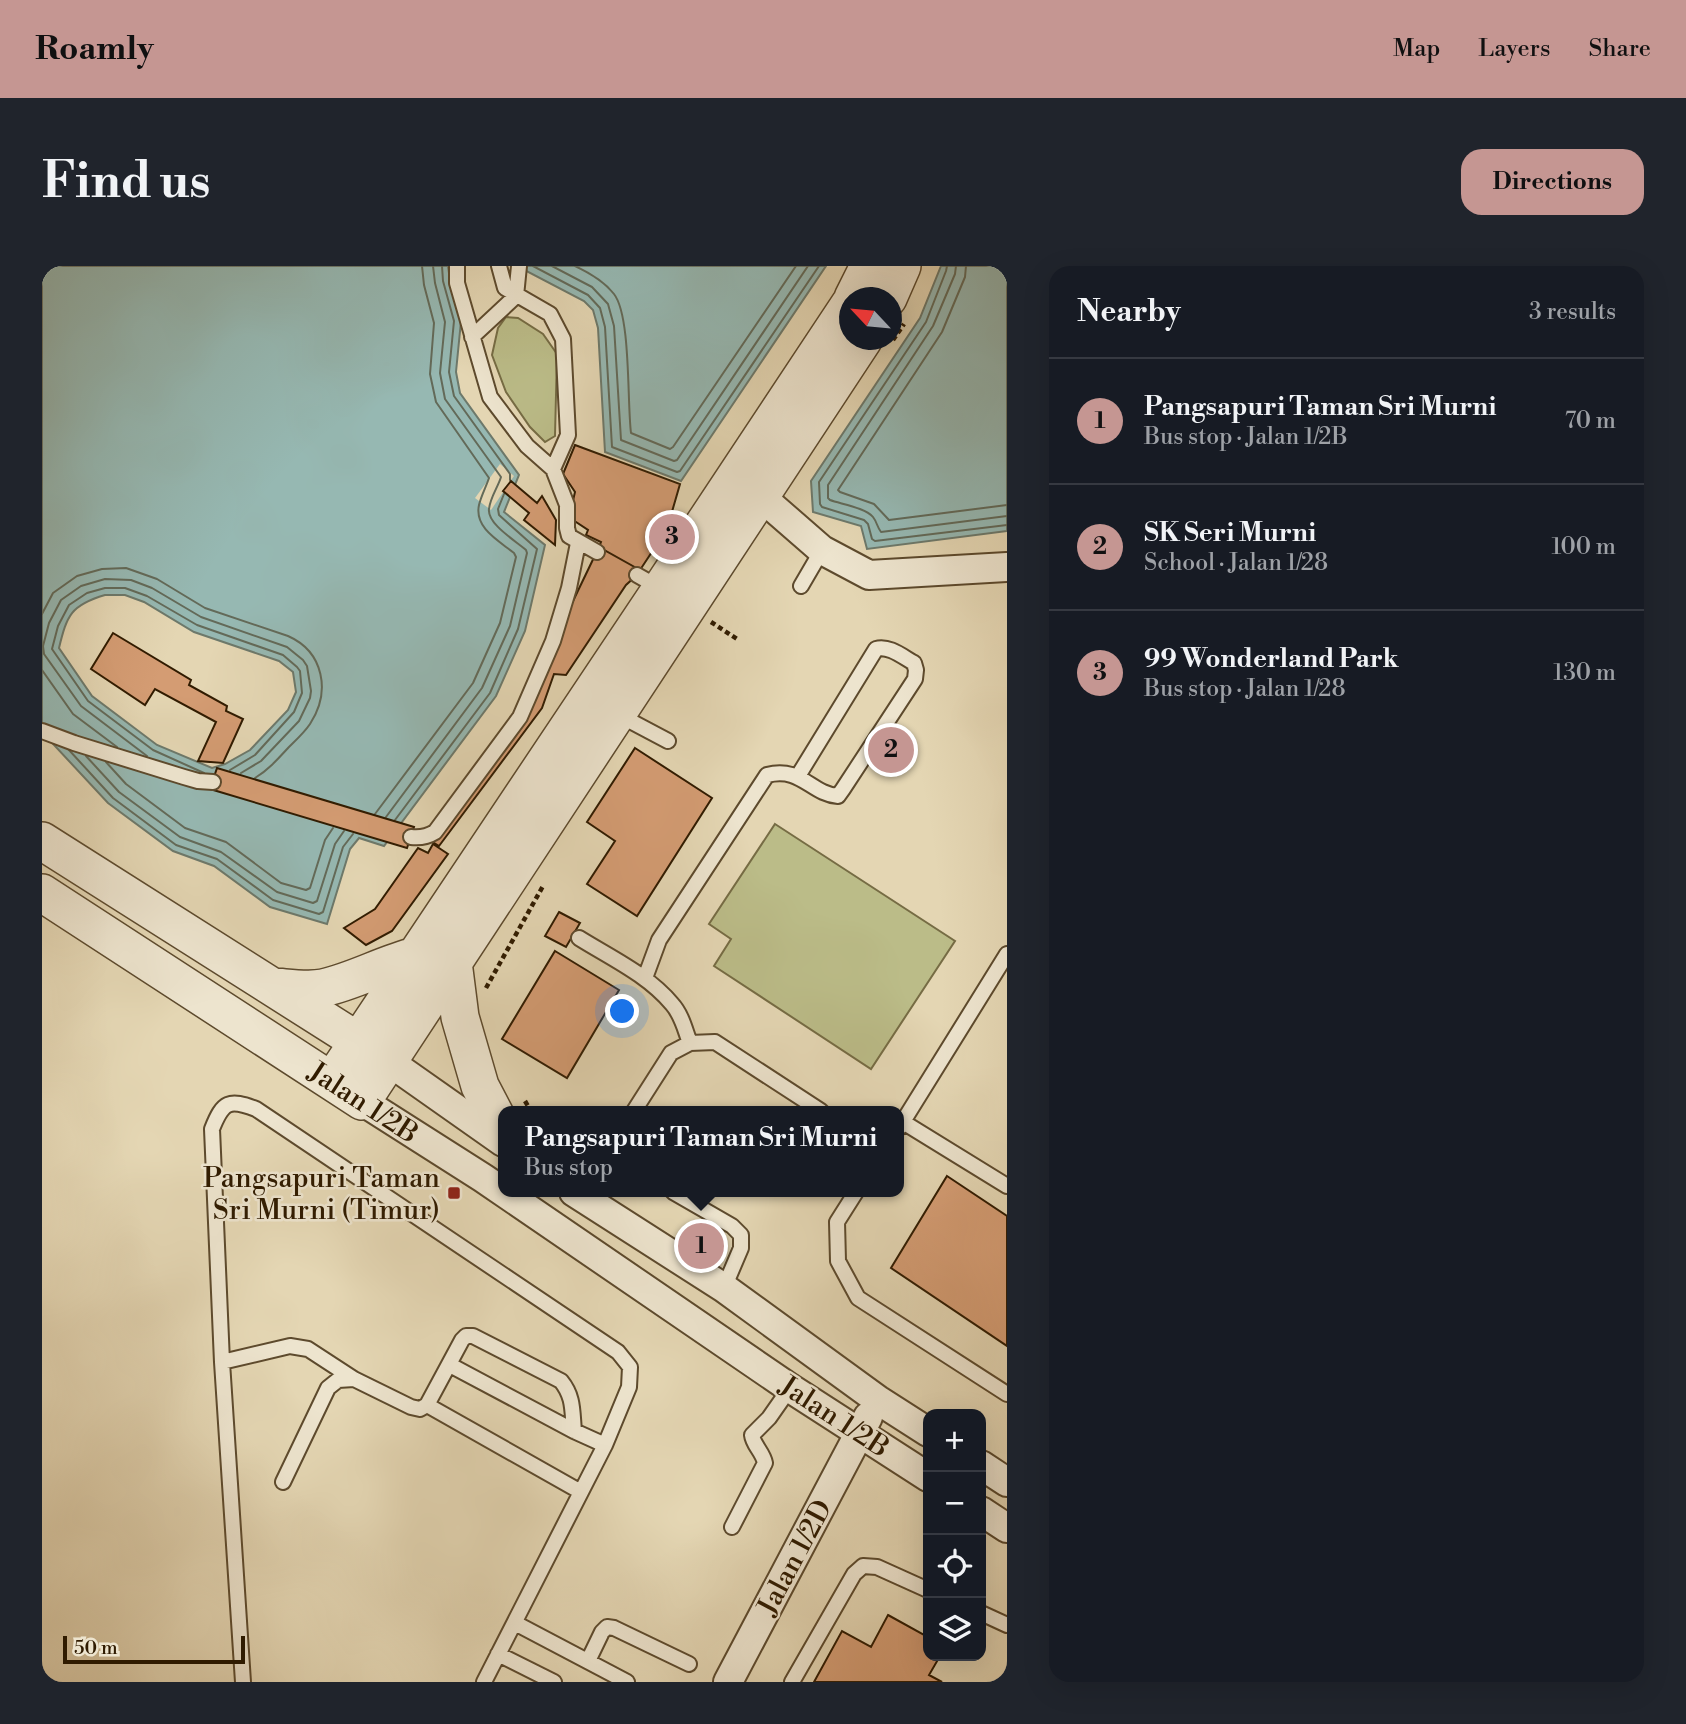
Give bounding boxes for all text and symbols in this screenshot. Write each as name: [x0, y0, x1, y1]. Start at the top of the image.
text: Roamly: [35, 29, 154, 70]
text: Map: [1393, 34, 1440, 64]
text: Layers: [1478, 34, 1550, 64]
text: Share: [1588, 34, 1651, 64]
button: Directions: [1461, 149, 1644, 215]
text: Find us: [42, 152, 211, 213]
north arrow: [839, 287, 902, 350]
text: Nearby: [1077, 293, 1181, 331]
text: 3 results: [1529, 298, 1616, 326]
text: Pangsapuri Taman Sri Murni: [1144, 391, 1497, 423]
text: 1: [1094, 407, 1106, 435]
text: 70 m: [1565, 407, 1616, 435]
text: Bus stop · Jalan 1/2B: [1144, 423, 1348, 451]
pin: 3: [649, 511, 695, 563]
text: SK Seri Murni: [1144, 517, 1316, 549]
text: 2: [1093, 533, 1107, 561]
text: 100 m: [1551, 533, 1616, 561]
text: School · Jalan 1/28: [1144, 549, 1328, 577]
text: 99 Wonderland Park: [1144, 643, 1399, 675]
text: 3: [1093, 659, 1107, 687]
text: 130 m: [1553, 659, 1616, 687]
text: Bus stop · Jalan 1/28: [1144, 675, 1346, 703]
pin: 2: [868, 724, 914, 776]
your location: [605, 994, 639, 1028]
street label: Jalan 1/2B: [301, 1054, 425, 1152]
popup: [498, 1106, 904, 1197]
text: Pangsapuri Taman Sri Murni: [525, 1122, 877, 1154]
text: Bus stop: [525, 1154, 613, 1182]
place label: Pangsapuri Taman Sri Murni (Timur): [203, 1161, 440, 1228]
marker: Pangsapuri Taman Sri Murni (Timur): [446, 1185, 462, 1201]
pin: 1: [678, 1220, 724, 1272]
street label: Jalan 1/2B: [772, 1368, 896, 1466]
map controls: [923, 1409, 986, 1661]
button: +: [923, 1409, 986, 1472]
button: −: [923, 1472, 986, 1535]
street label: Jalan 1/2D: [750, 1494, 840, 1622]
button: locate: [923, 1535, 986, 1598]
button: layers: [923, 1598, 986, 1661]
scale bar: [63, 1633, 245, 1665]
text: 50 m: [74, 1636, 118, 1660]

